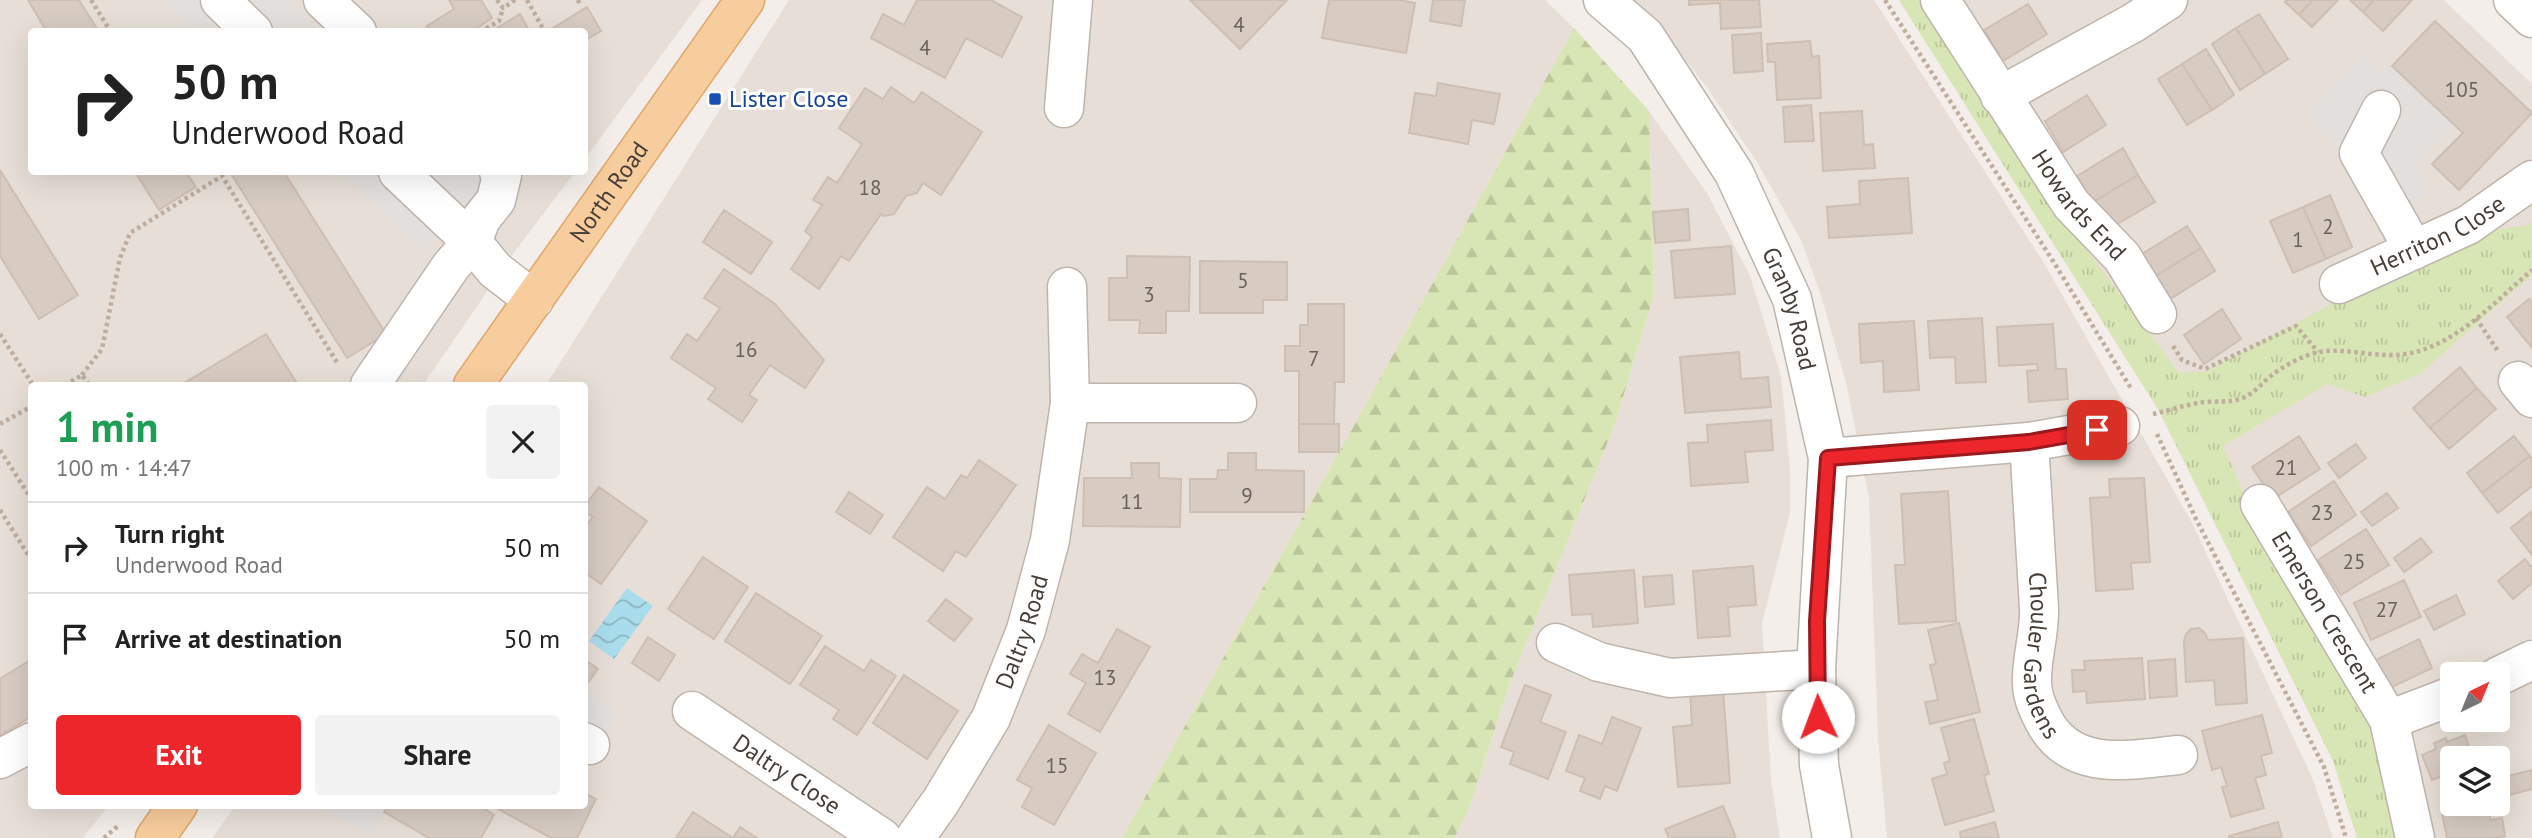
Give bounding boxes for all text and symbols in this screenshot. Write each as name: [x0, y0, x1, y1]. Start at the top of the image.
house number: 4: [1233, 11, 1245, 38]
house number: 4: [919, 34, 931, 61]
text: 50 m: [171, 49, 278, 113]
icon: right: [56, 56, 147, 147]
house number: 105: [2445, 76, 2479, 103]
place label: Lister Close: [729, 83, 848, 114]
marker: Lister Close: [707, 91, 723, 107]
text: Underwood Road: [171, 111, 405, 153]
street label: North Road: [563, 135, 655, 248]
street label: Howards End: [2025, 143, 2133, 267]
house number: 18: [859, 174, 881, 201]
street label: Herriton Close: [2365, 188, 2511, 283]
house number: 2: [2322, 213, 2334, 240]
house number: 1: [2292, 226, 2304, 253]
street label: Granby Road: [1755, 242, 1824, 373]
house number: 5: [1237, 267, 1249, 294]
house number: 3: [1143, 281, 1155, 308]
house number: 16: [735, 336, 757, 363]
house number: 7: [1308, 345, 1320, 372]
text: 1 min: [56, 399, 158, 454]
pin: [2067, 400, 2127, 460]
button: close: [486, 405, 560, 479]
icon: arrive: [2078, 411, 2116, 449]
text: 100 m · 14:47: [56, 453, 192, 482]
house number: 21: [2275, 454, 2297, 481]
house number: 9: [1241, 482, 1253, 509]
house number: 11: [1121, 488, 1143, 515]
house number: 23: [2311, 499, 2333, 526]
text: Turn right: [115, 517, 224, 550]
street label: Emerson Crescent: [2265, 525, 2385, 698]
icon: right: [56, 529, 94, 567]
text: 50 m: [504, 531, 560, 564]
house number: 25: [2343, 548, 2365, 575]
text: Underwood Road: [115, 550, 283, 579]
street label: Daltry Road: [988, 571, 1055, 693]
street label: Chouler Gardens: [2017, 571, 2067, 745]
house number: 27: [2376, 596, 2398, 623]
icon: arrive: [56, 620, 94, 658]
text: Arrive at destination: [115, 622, 342, 655]
text: 50 m: [504, 622, 560, 655]
north arrow: [2440, 662, 2510, 732]
map controls: [2440, 662, 2510, 816]
house number: 13: [1094, 664, 1116, 691]
position arrow: [1781, 680, 1855, 754]
button: Exit: [56, 715, 301, 795]
button: Share: [315, 715, 560, 795]
street label: Daltry Close: [727, 727, 847, 821]
button: layers: [2440, 746, 2510, 816]
house number: 15: [1046, 752, 1068, 779]

